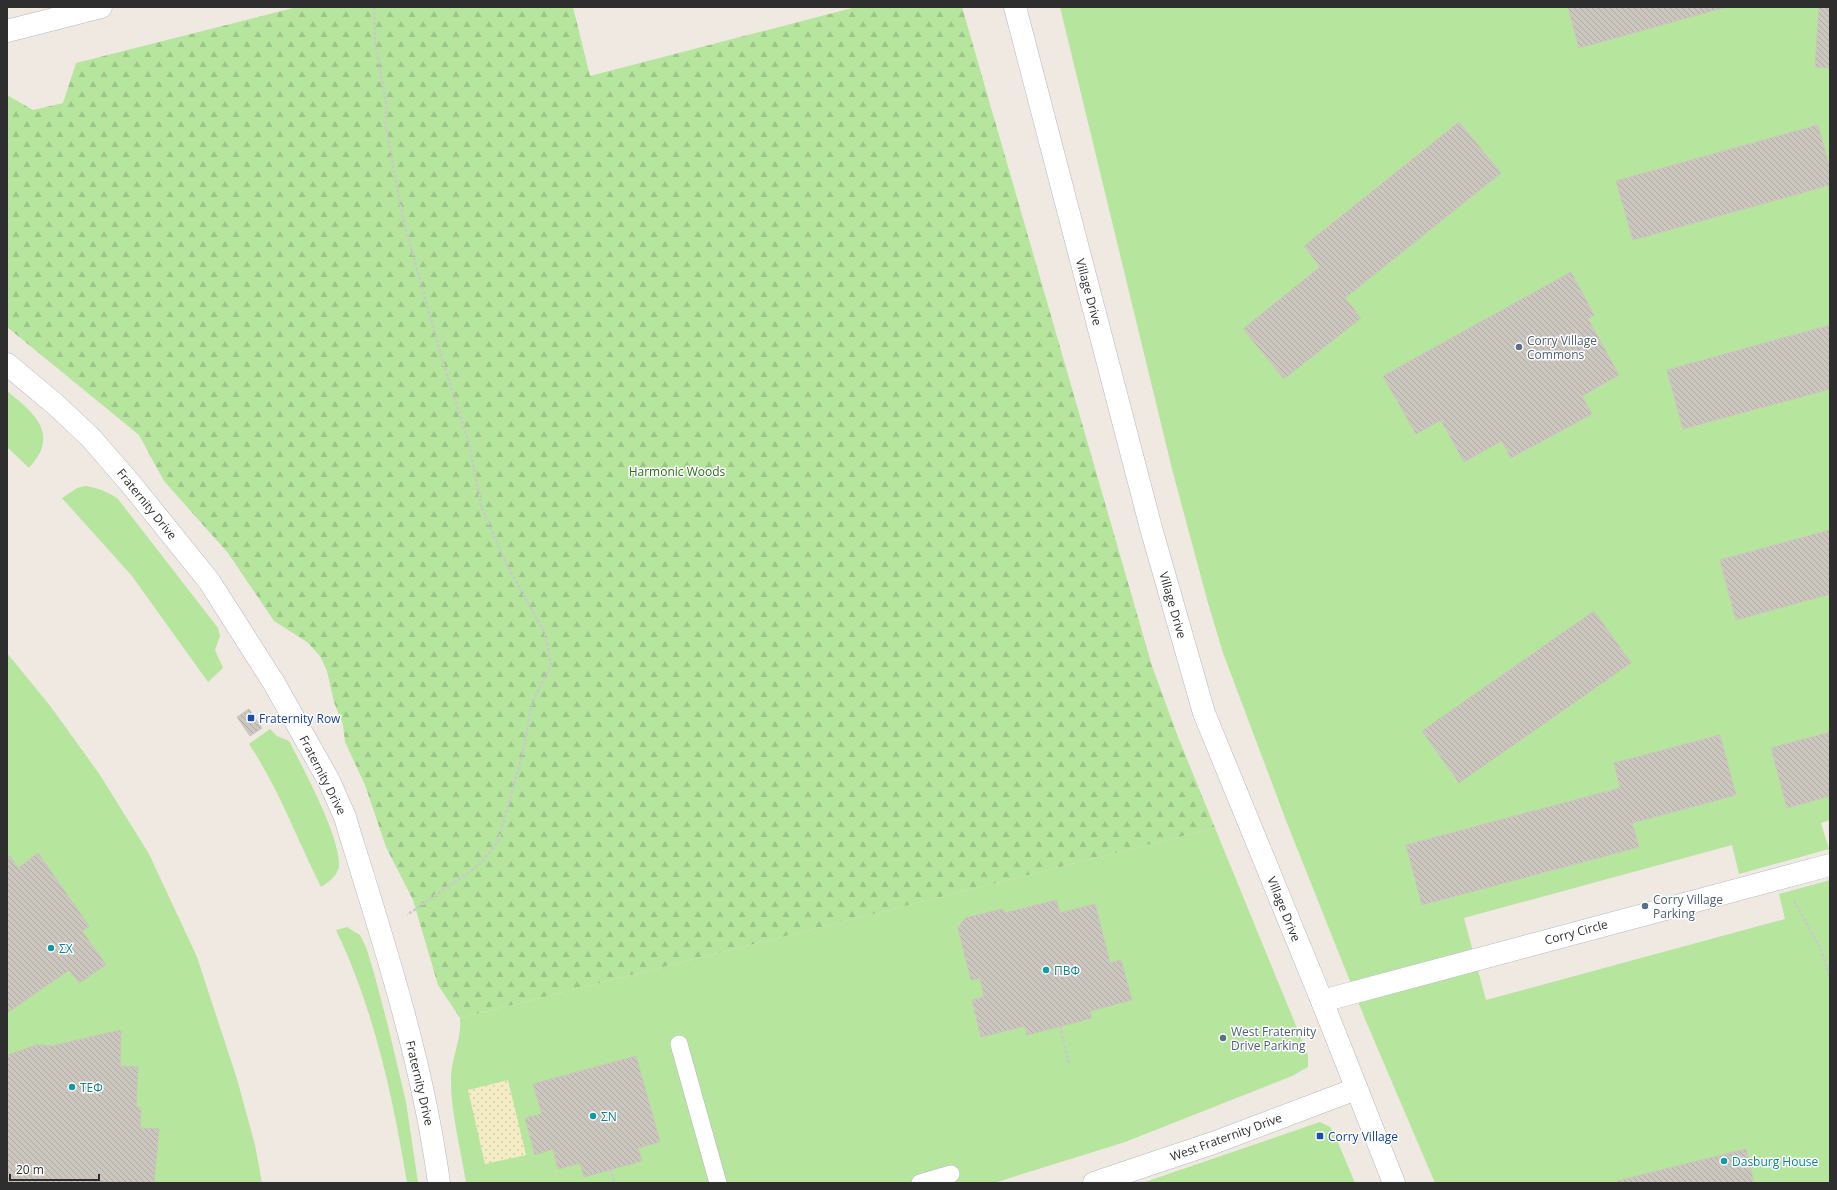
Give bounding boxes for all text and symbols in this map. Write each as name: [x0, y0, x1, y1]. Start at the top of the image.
street label: Village Drive: [1072, 257, 1106, 328]
place label: Corry Village Commons: [1527, 332, 1597, 363]
marker: Corry Village Commons: [1514, 342, 1524, 352]
park label: Harmonic Woods: [629, 463, 726, 480]
street label: Fraternity Drive: [113, 465, 181, 543]
street label: Village Drive: [1155, 570, 1191, 641]
place label: Fraternity Row: [259, 710, 341, 727]
marker: Fraternity Row: [246, 713, 256, 723]
street label: Fraternity Drive: [296, 732, 350, 818]
street label: Village Drive: [1263, 874, 1305, 944]
place label: Corry Village Parking: [1653, 891, 1723, 922]
marker: Corry Village Parking: [1640, 901, 1650, 911]
street label: Corry Circle: [1543, 915, 1610, 949]
place label: ΣΧ: [59, 940, 73, 957]
marker: ΣΧ: [46, 943, 56, 953]
place label: ΠΒΦ: [1054, 962, 1080, 979]
marker: ΠΒΦ: [1041, 965, 1051, 975]
place label: West Fraternity Drive Parking: [1231, 1023, 1317, 1054]
marker: West Fraternity Drive Parking: [1218, 1033, 1228, 1043]
street label: Fraternity Drive: [402, 1039, 438, 1127]
place label: ΤΕΦ: [80, 1079, 103, 1096]
marker: ΤΕΦ: [67, 1082, 77, 1092]
place label: ΣΝ: [601, 1108, 617, 1125]
street label: West Fraternity Drive: [1168, 1109, 1284, 1165]
marker: ΣΝ: [588, 1111, 598, 1121]
place label: Corry Village: [1328, 1128, 1398, 1145]
marker: Corry Village: [1315, 1131, 1325, 1141]
place label: Dasburg House: [1732, 1153, 1818, 1170]
scale bar: [10, 1156, 99, 1182]
marker: Dasburg House: [1719, 1156, 1729, 1166]
text: 20 m: [16, 1161, 44, 1178]

